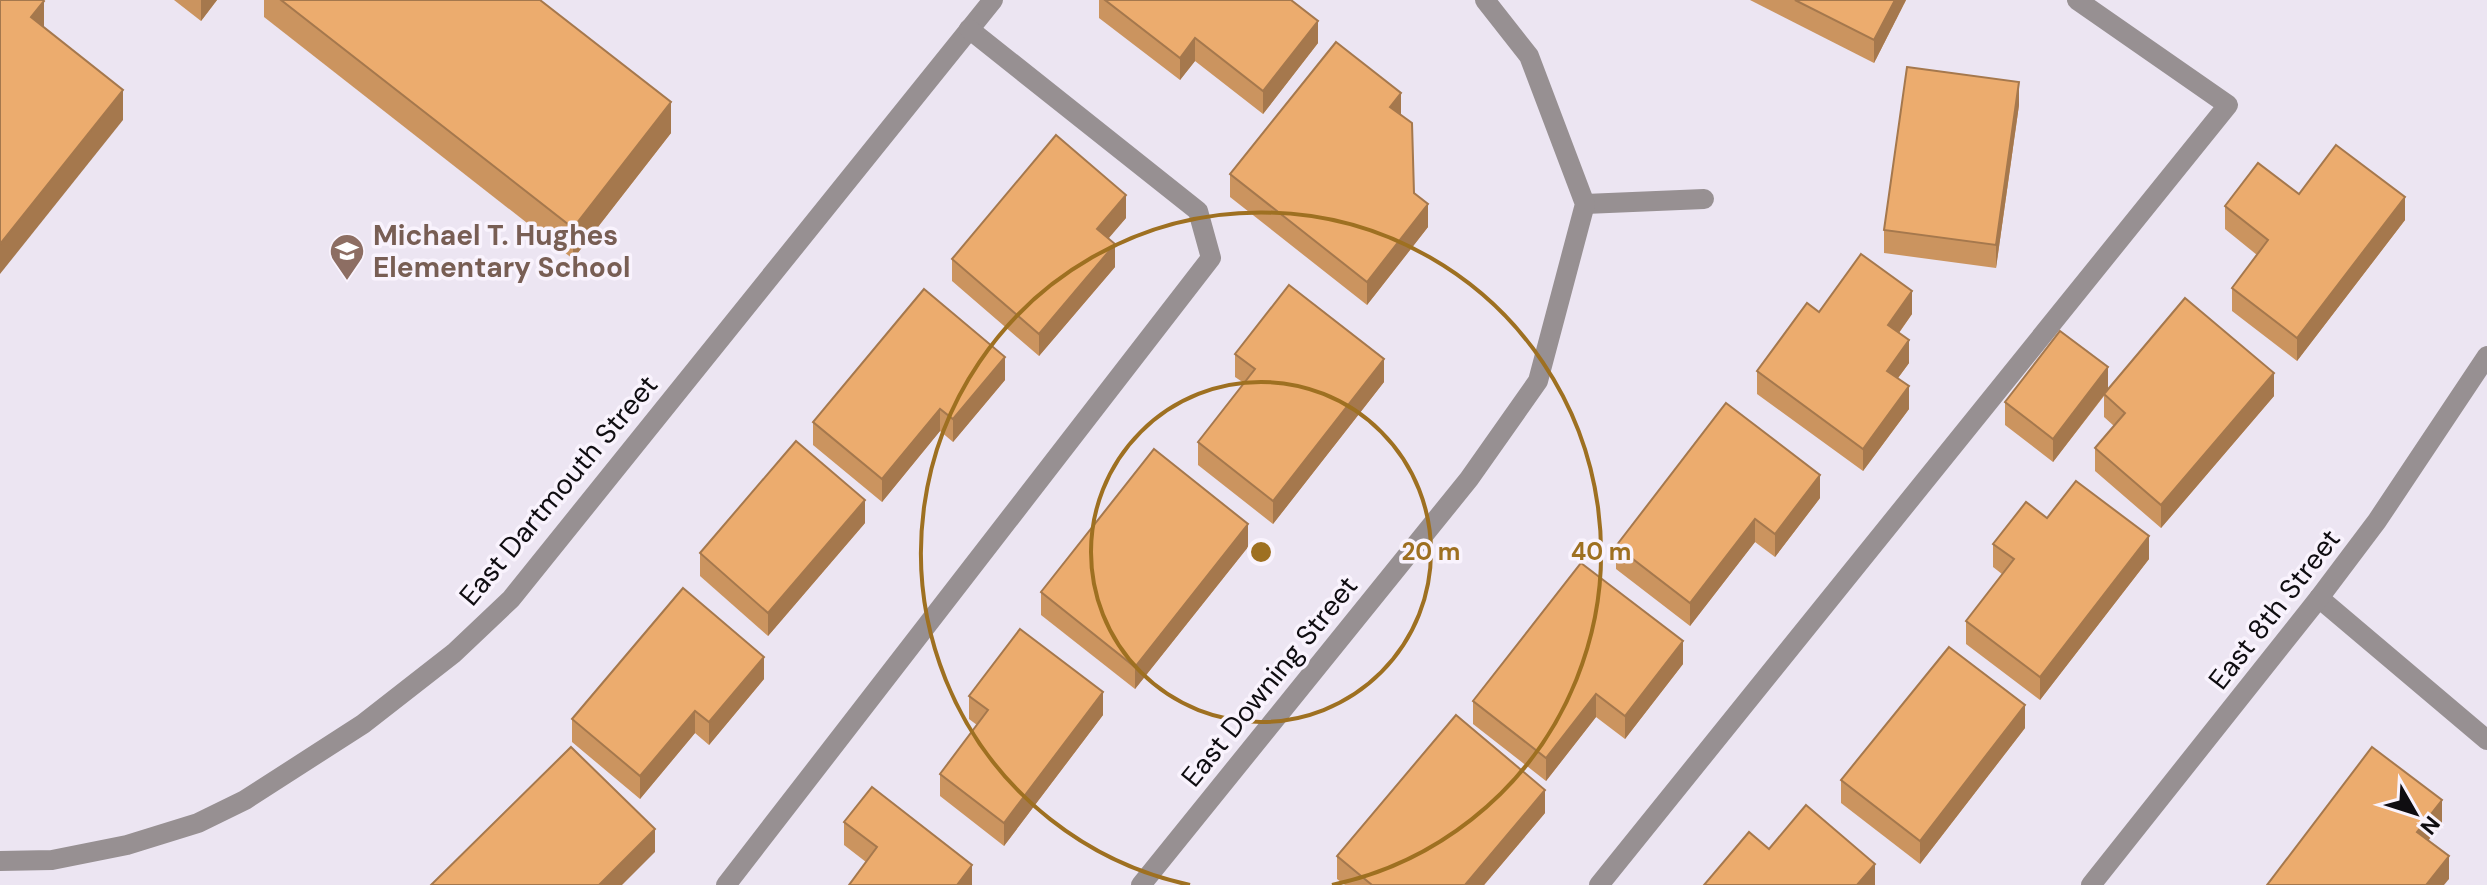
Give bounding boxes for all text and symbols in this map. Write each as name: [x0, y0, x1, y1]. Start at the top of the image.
place label: Michael T. Hughes Elementary School: [373, 217, 630, 286]
school or university icon: Michael T. Hughes Elementary School: [328, 232, 366, 282]
street label: East Dartmouth Street: [451, 367, 666, 613]
street label: East 8th Street: [2200, 522, 2349, 697]
text: 20 m: [1402, 536, 1460, 567]
text: 40 m: [1571, 536, 1631, 567]
centre of rings: [1247, 538, 1275, 566]
street label: East Downing Street: [1173, 568, 1366, 794]
north arrow: [2375, 773, 2455, 853]
text: N: [2414, 810, 2446, 841]

